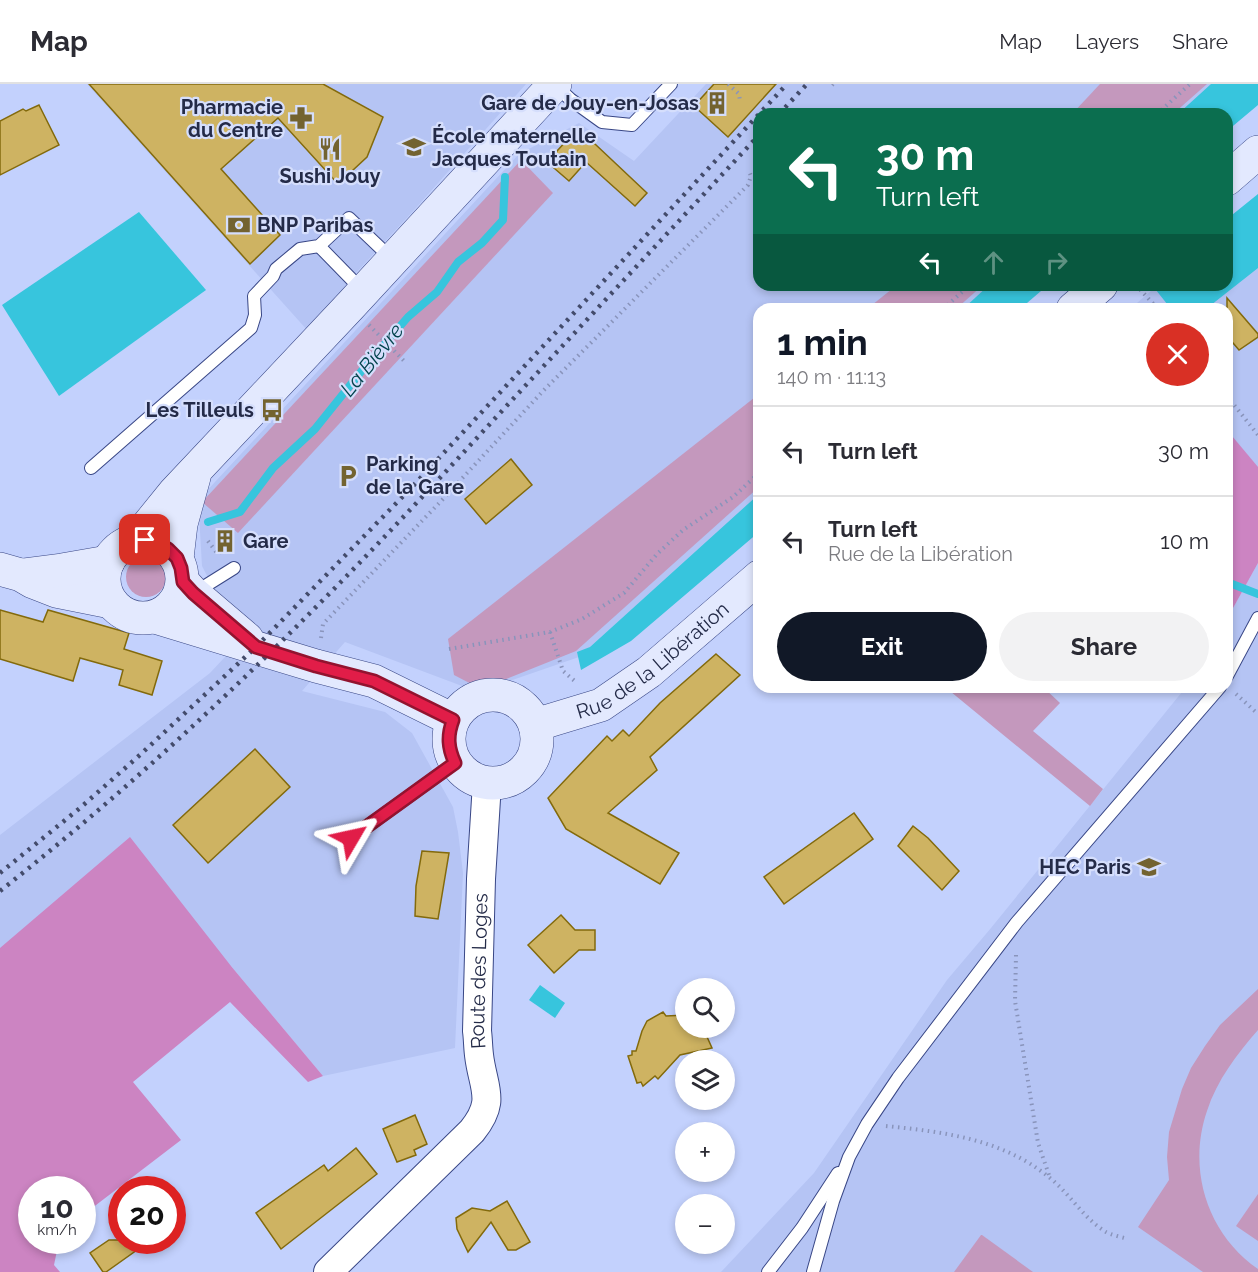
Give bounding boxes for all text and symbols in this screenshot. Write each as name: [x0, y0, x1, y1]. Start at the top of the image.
text: Map: [30, 25, 88, 58]
text: Map: [999, 29, 1042, 54]
text: Layers: [1075, 29, 1139, 54]
text: Share: [1172, 29, 1228, 54]
building icon: Gare de Jouy-en-Josas: [704, 90, 730, 116]
place label: Gare de Jouy-en-Josas: [481, 91, 699, 115]
place label: Pharmacie du Centre: [181, 95, 283, 142]
pharmacy icon: Pharmacie du Centre: [288, 105, 314, 131]
place label: École maternelle Jacques Toutain: [432, 124, 596, 171]
text: 30 m: [876, 131, 974, 180]
icon: left: [777, 132, 855, 210]
school or university icon: École maternelle Jacques Toutain: [401, 134, 427, 160]
restaurant icon: Sushi Jouy: [317, 136, 343, 162]
place label: Sushi Jouy: [280, 164, 380, 188]
text: Turn left: [876, 181, 979, 212]
bank icon: BNP Paribas: [226, 212, 252, 238]
place label: BNP Paribas: [257, 213, 373, 237]
icon: left: [914, 246, 947, 279]
icon: ahead: [977, 246, 1010, 279]
icon: right: [1040, 246, 1073, 279]
water label: La Bièvre: [335, 318, 409, 401]
text: 1 min: [777, 321, 868, 363]
button: close: [1146, 323, 1209, 386]
text: 140 m · 11:13: [777, 365, 886, 389]
bus stop icon: Les Tilleuls: [259, 397, 285, 423]
place label: Les Tilleuls: [146, 398, 254, 422]
icon: left: [777, 435, 810, 468]
text: Turn left: [828, 438, 918, 464]
text: 30 m: [1158, 438, 1209, 464]
place label: Parking de la Gare: [366, 452, 464, 499]
parking icon: Parking de la Gare: [335, 463, 361, 489]
pin: [119, 514, 170, 565]
text: Turn left: [828, 516, 918, 542]
icon: arrive: [128, 523, 161, 556]
icon: left: [777, 525, 810, 558]
building icon: Gare: [212, 528, 238, 554]
text: 10 m: [1160, 528, 1209, 554]
place label: Gare: [243, 529, 289, 553]
text: Rue de la Libération: [828, 542, 1013, 566]
street label: Rue de la Libération: [573, 597, 734, 724]
button: Exit: [777, 612, 987, 681]
button: Share: [999, 612, 1209, 681]
position arrow: [319, 806, 383, 870]
school or university icon: HEC Paris: [1136, 854, 1162, 880]
place label: HEC Paris: [1039, 855, 1131, 879]
street label: Route des Loges: [465, 893, 493, 1050]
map controls: [675, 978, 735, 1254]
button: search: [675, 978, 735, 1038]
button: layers: [675, 1050, 735, 1110]
button: +: [675, 1122, 735, 1182]
speed limit sign: 20: [108, 1176, 186, 1254]
text: 10: [40, 1190, 74, 1225]
button: −: [675, 1194, 735, 1254]
text: km/h: [37, 1221, 77, 1239]

